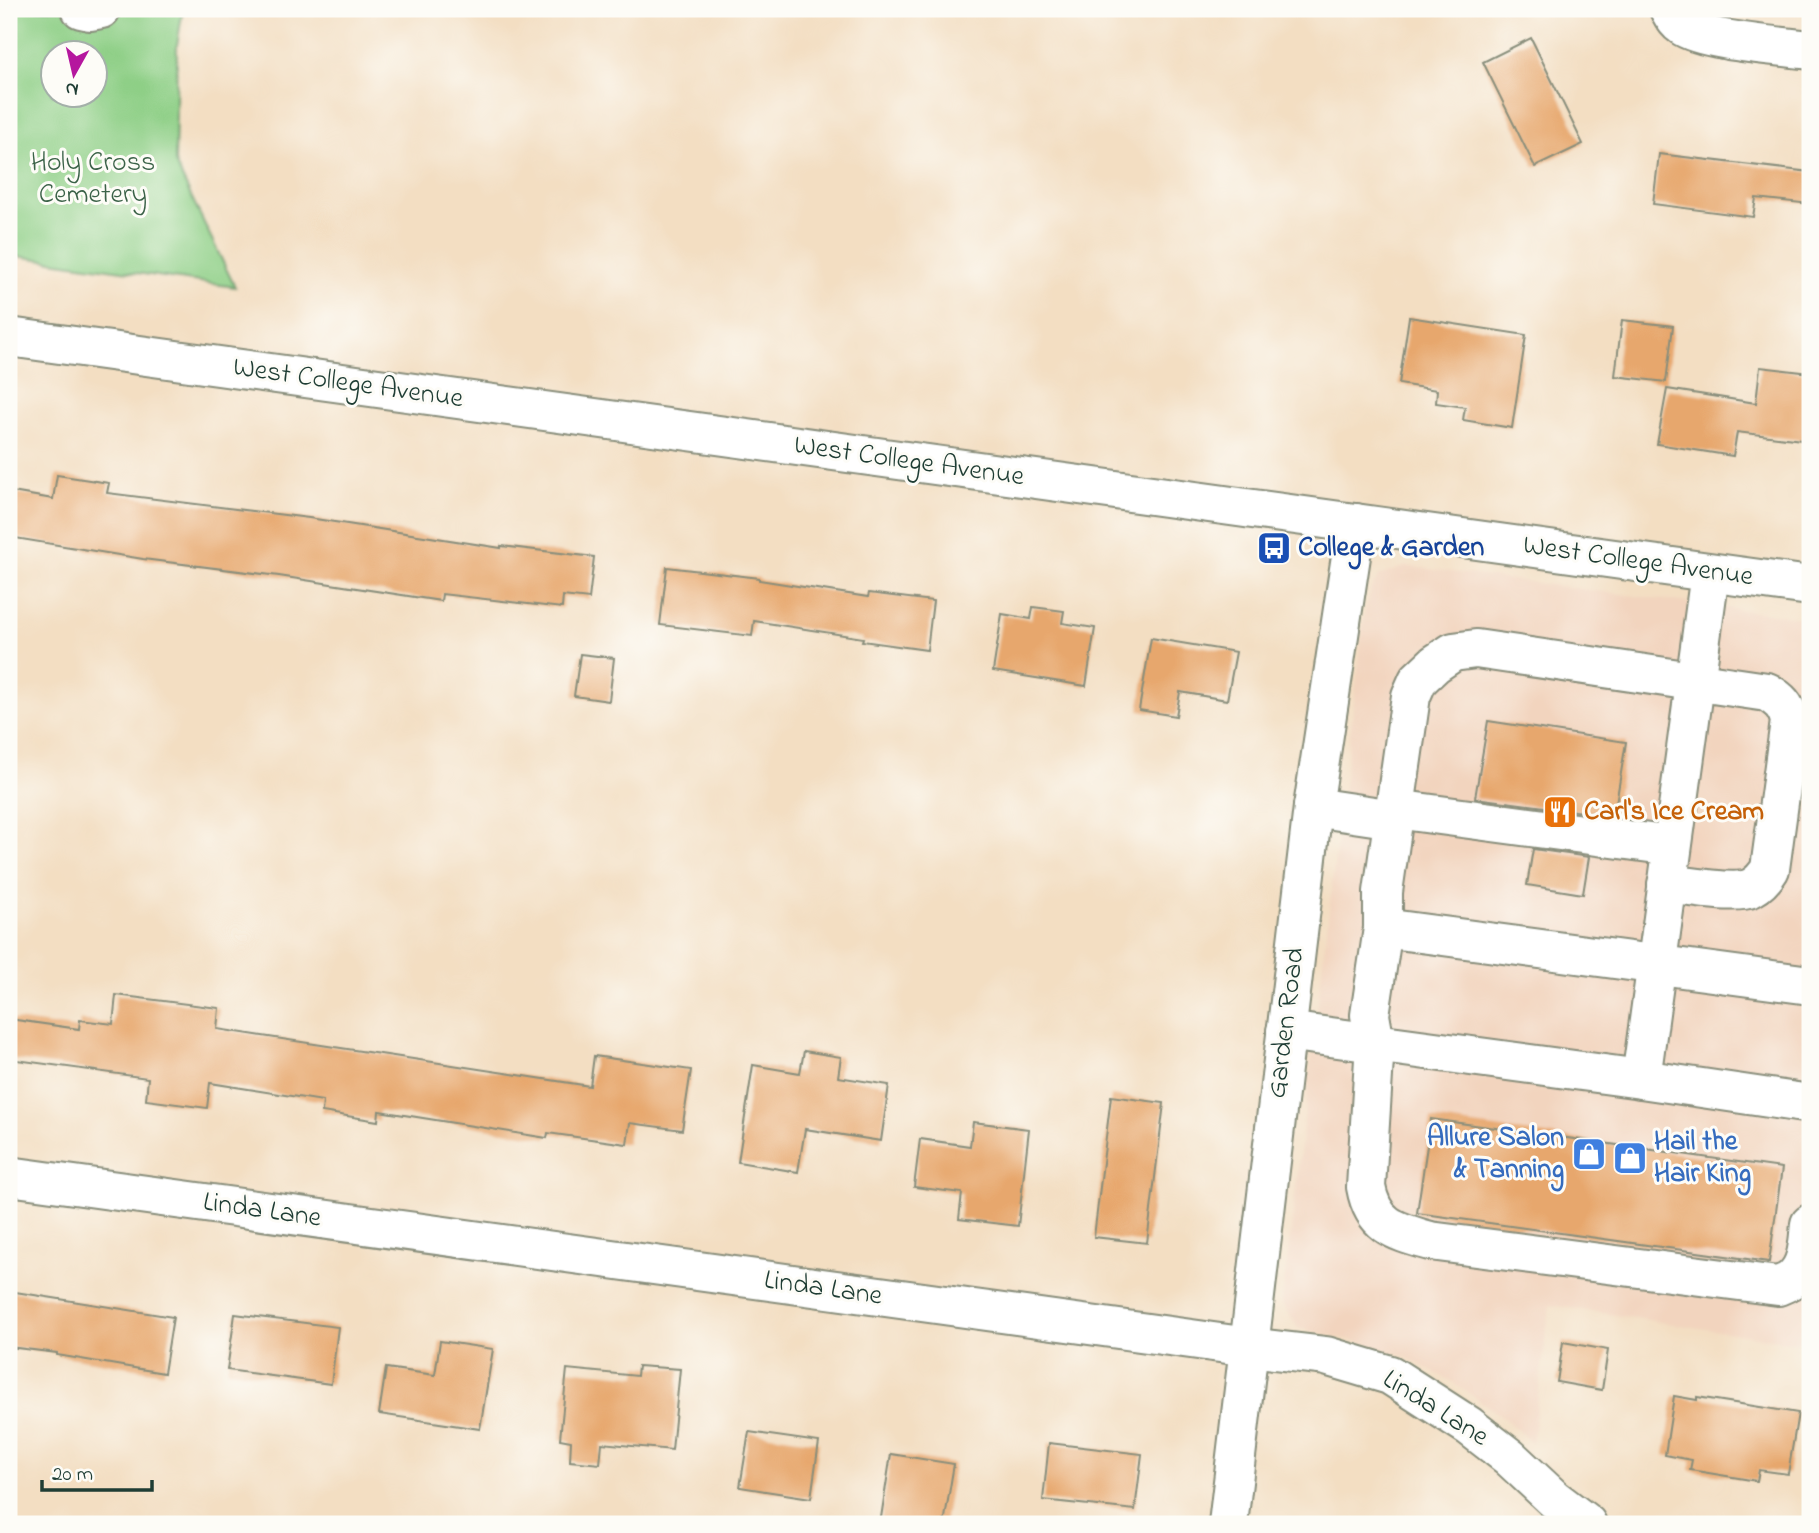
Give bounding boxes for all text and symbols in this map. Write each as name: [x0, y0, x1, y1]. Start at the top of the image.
north arrow: [38, 38, 108, 108]
text: N: [64, 74, 80, 103]
park label: Holy Cross Cemetery: [31, 143, 155, 216]
street label: West College Avenue: [230, 348, 466, 420]
street label: West College Avenue: [791, 426, 1027, 498]
street label: West College Avenue: [1520, 526, 1756, 598]
place label: College & Garden: [1298, 528, 1485, 570]
bus stop icon: College & Garden: [1255, 529, 1293, 567]
place label: Carl's Ice Cream: [1584, 792, 1764, 833]
restaurant icon: Carl's Ice Cream: [1541, 793, 1579, 831]
street label: Garden Road: [1257, 945, 1317, 1101]
place label: Allure Salon & Tanning: [1427, 1118, 1564, 1192]
place label: Hail the Hair King: [1654, 1122, 1751, 1196]
shop icon: Allure Salon & Tanning: [1570, 1135, 1608, 1173]
shop icon: Hail the Hair King: [1611, 1139, 1649, 1177]
street label: Linda Lane: [200, 1182, 324, 1240]
street label: Linda Lane: [761, 1260, 885, 1318]
street label: Linda Lane: [1374, 1360, 1497, 1458]
scale bar: [42, 1449, 152, 1493]
text: 20 m: [52, 1460, 93, 1490]

